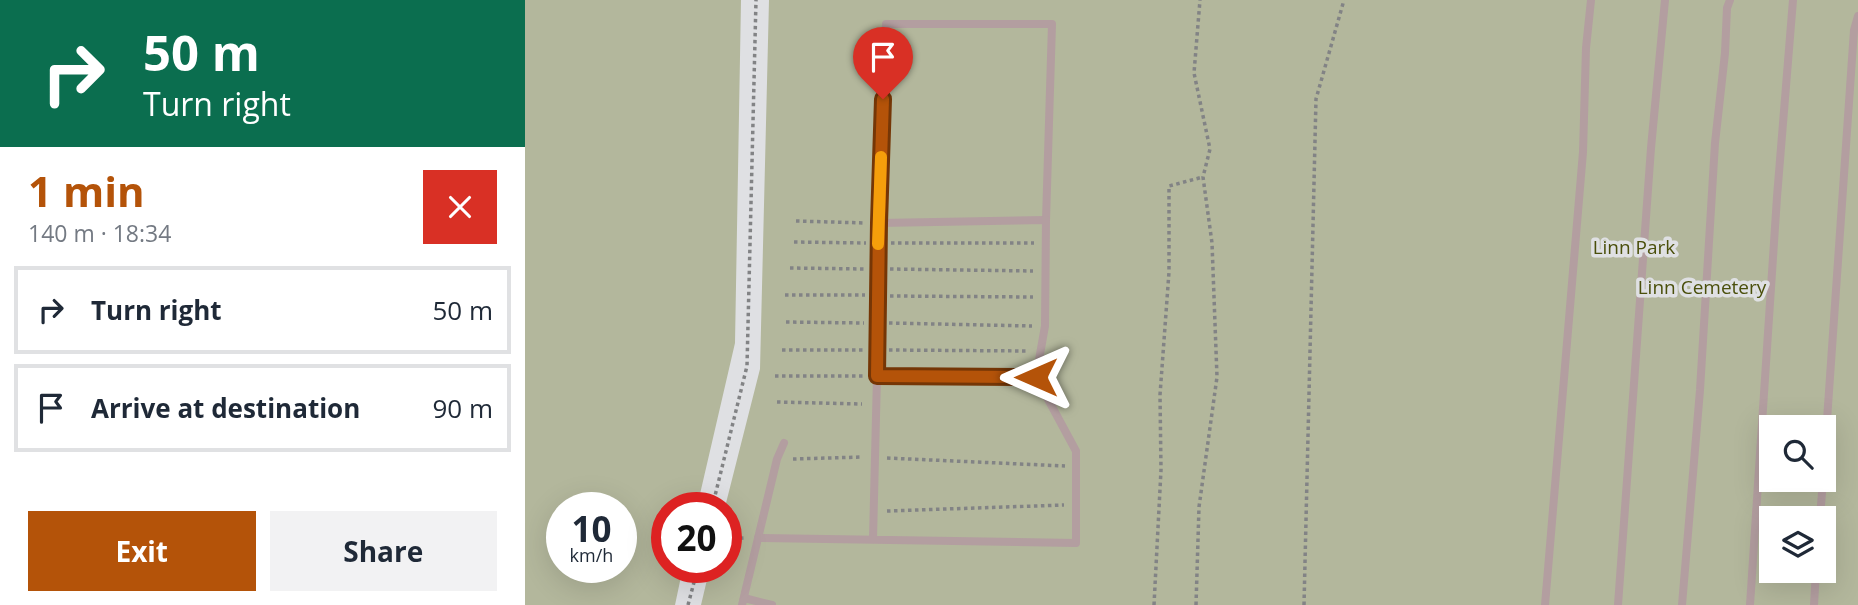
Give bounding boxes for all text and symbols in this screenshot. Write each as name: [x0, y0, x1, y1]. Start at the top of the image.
text: 50 m: [143, 19, 260, 85]
pin: [853, 27, 913, 99]
icon: right: [28, 28, 119, 119]
icon: arrive: [864, 38, 902, 76]
text: Turn right: [143, 82, 291, 125]
text: 1 min: [28, 162, 145, 219]
button: close: [423, 170, 497, 244]
text: 140 m · 18:34: [28, 217, 171, 249]
park label: Linn Park: [1593, 234, 1675, 260]
park label: Linn Cemetery: [1638, 274, 1767, 300]
icon: right: [32, 291, 70, 329]
text: Turn right: [91, 292, 222, 328]
text: 50 m: [432, 292, 493, 328]
position arrow: [999, 340, 1073, 414]
icon: arrive: [32, 389, 70, 427]
text: Arrive at destination: [91, 390, 360, 426]
text: 90 m: [432, 390, 493, 426]
map controls: [1759, 415, 1836, 583]
button: search: [1759, 415, 1836, 492]
speed limit sign: 20: [651, 492, 742, 583]
text: 10: [571, 505, 612, 552]
button: layers: [1759, 506, 1836, 583]
button: Exit: [28, 511, 256, 591]
button: Share: [270, 511, 497, 591]
text: km/h: [570, 543, 613, 567]

